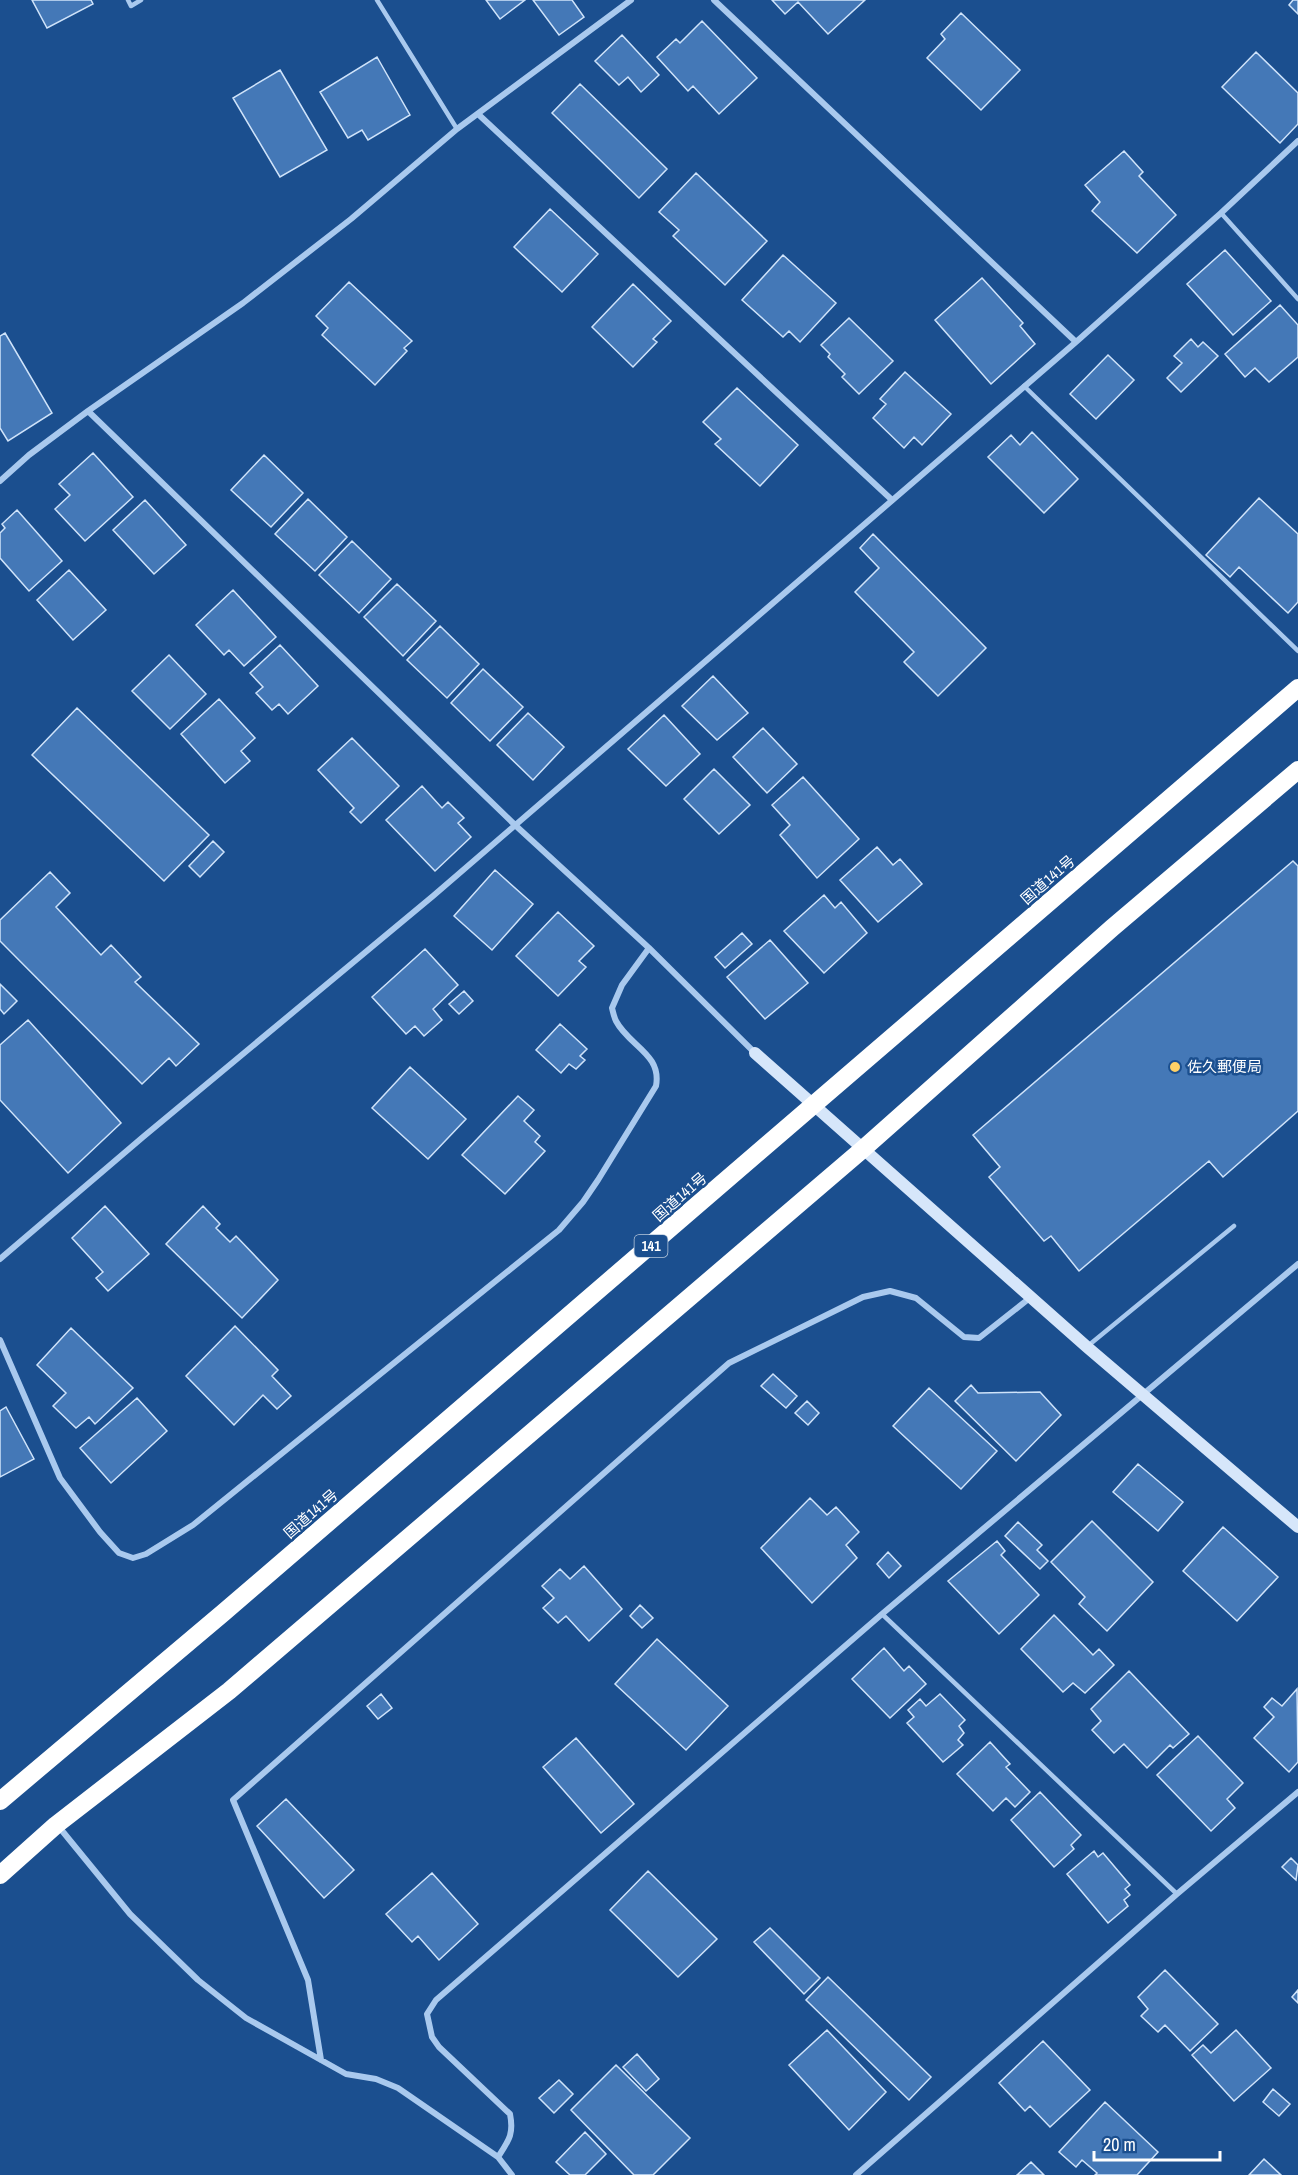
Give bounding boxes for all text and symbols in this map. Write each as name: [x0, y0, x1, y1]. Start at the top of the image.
street label: 国道141号: [1016, 850, 1079, 909]
place label: 佐久郵便局: [1187, 1056, 1262, 1077]
marker: 佐久郵便局: [1168, 1060, 1182, 1074]
street label: 国道141号: [648, 1167, 711, 1226]
road number: 141: [634, 1235, 668, 1257]
street label: 国道141号: [279, 1484, 342, 1543]
scale bar: [1094, 2124, 1220, 2162]
text: 20 m: [1103, 2132, 1136, 2157]

